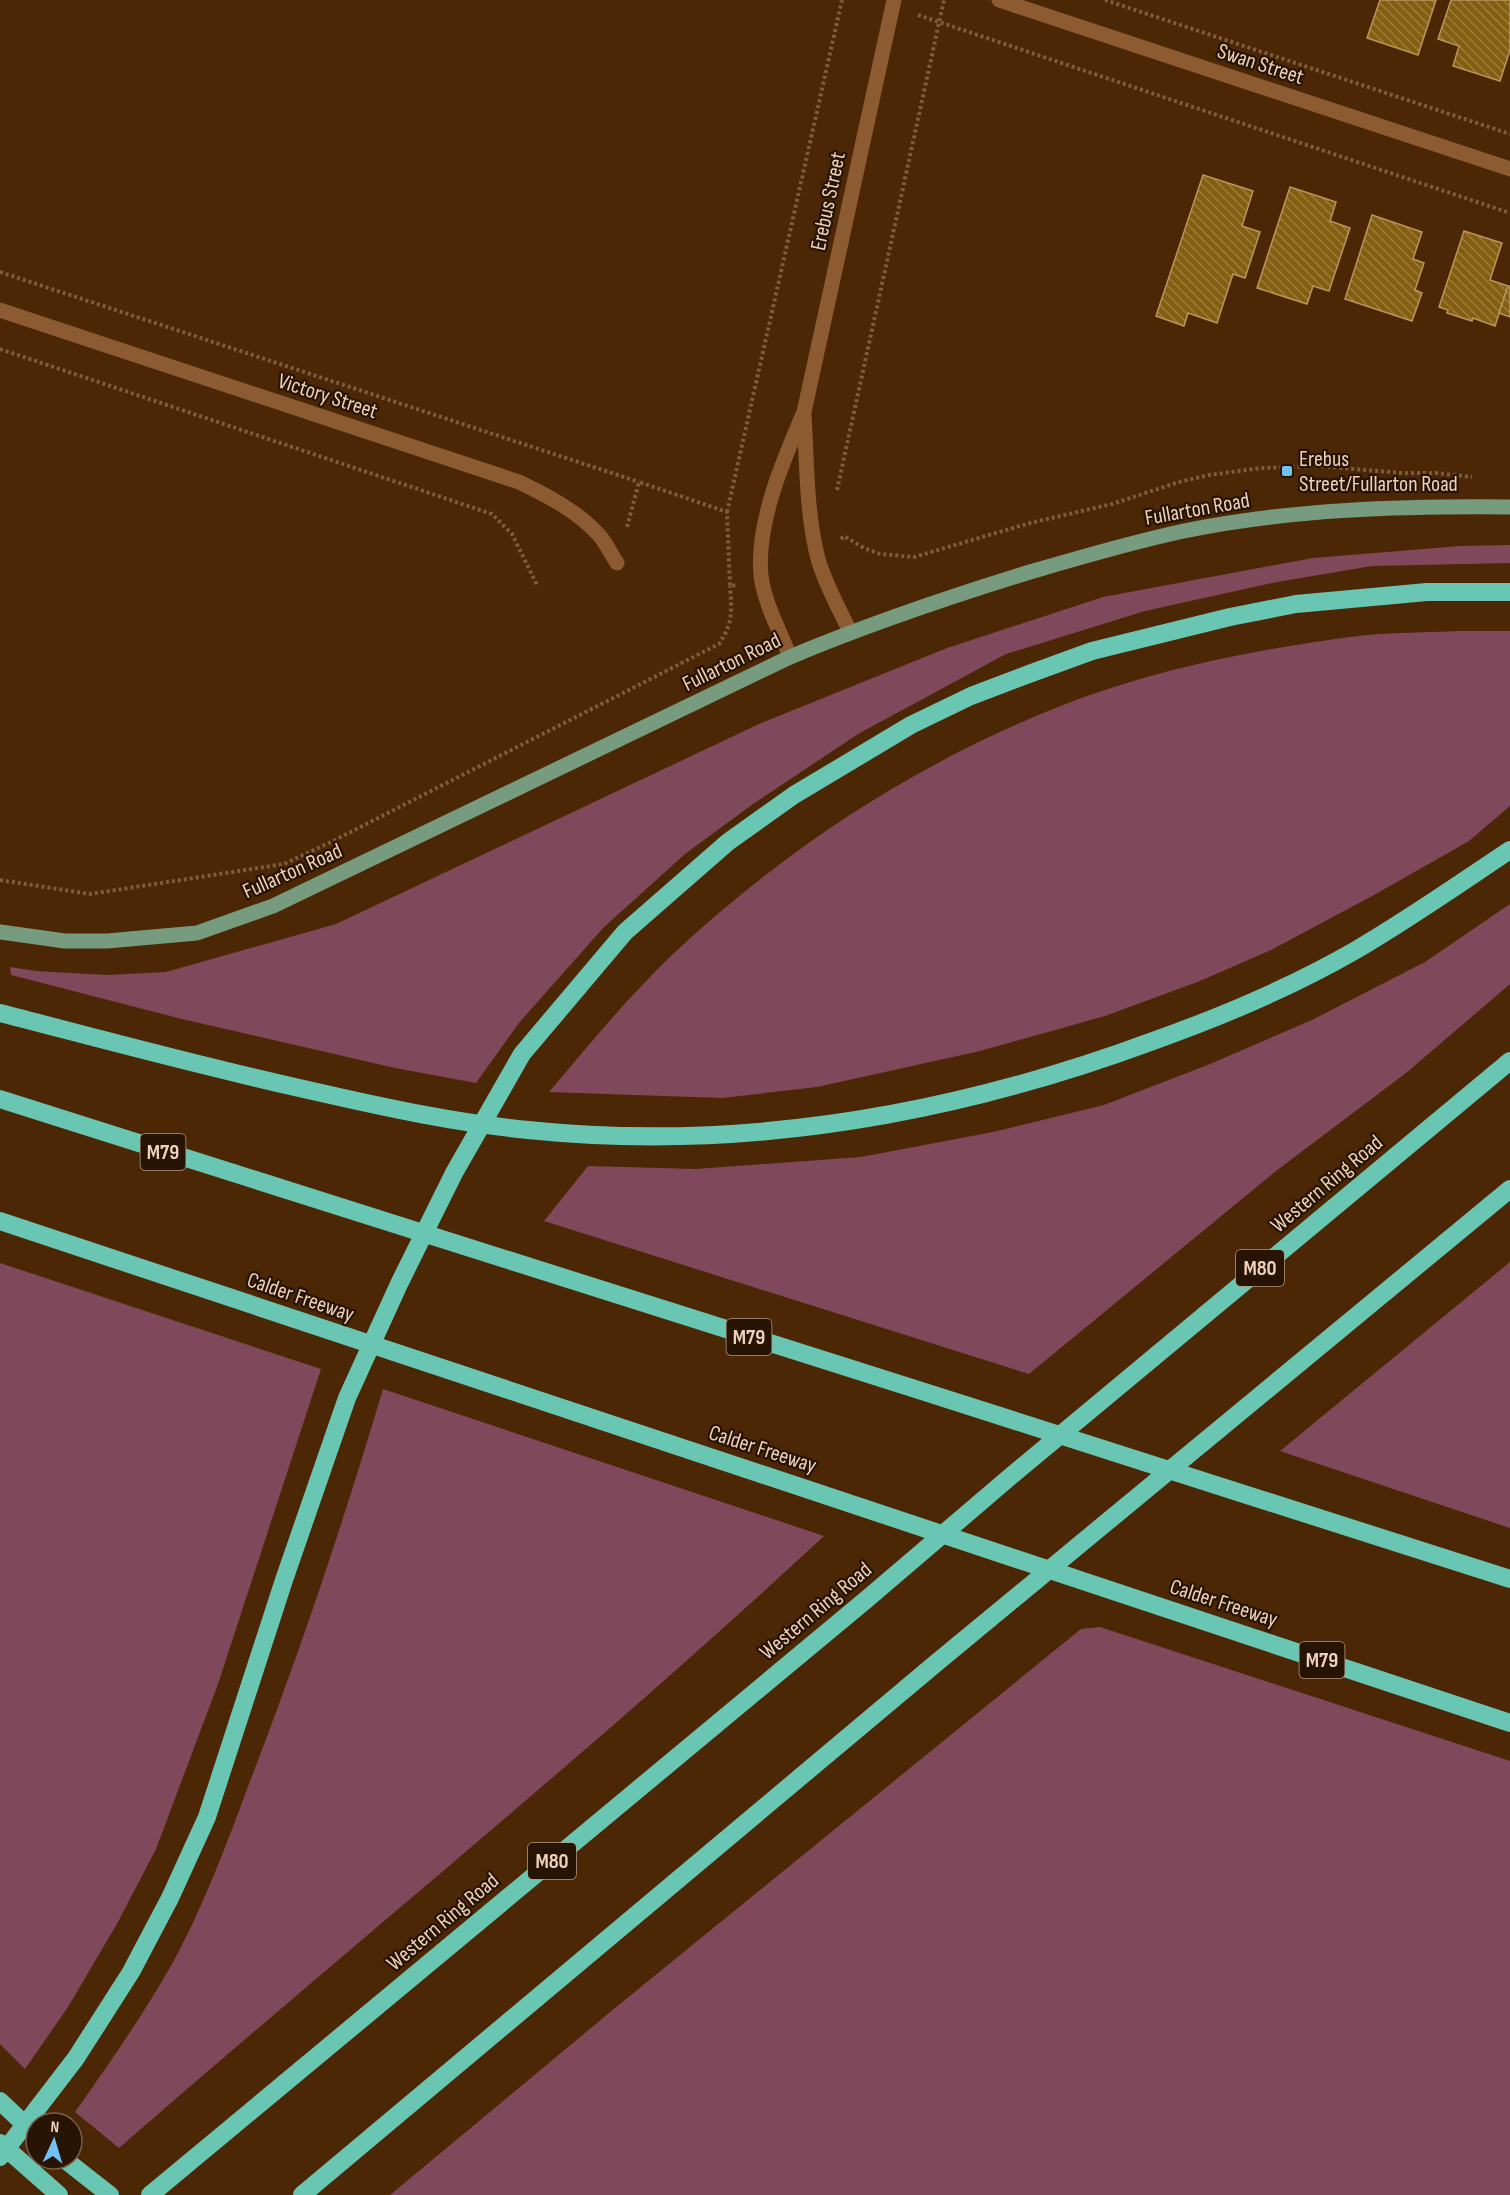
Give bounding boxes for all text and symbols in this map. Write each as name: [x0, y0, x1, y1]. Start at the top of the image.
street label: Swan Street: [1214, 38, 1307, 91]
street label: Erebus Street: [805, 149, 852, 253]
street label: Victory Street: [274, 368, 381, 425]
place label: Erebus Street/Fullarton Road: [1299, 446, 1458, 498]
marker: Erebus Street/Fullarton Road: [1280, 464, 1294, 478]
street label: Fullarton Road: [1143, 487, 1252, 532]
street label: Fullarton Road: [678, 627, 785, 698]
street label: Fullarton Road: [239, 837, 347, 905]
street label: Western Ring Road: [1265, 1129, 1388, 1239]
road number: M79: [140, 1134, 186, 1170]
road number: M80: [1236, 1250, 1284, 1286]
street label: Calder Freeway: [243, 1267, 358, 1328]
road number: M79: [726, 1319, 771, 1355]
street label: Calder Freeway: [705, 1419, 820, 1480]
street label: Western Ring Road: [754, 1556, 877, 1666]
street label: Calder Freeway: [1166, 1573, 1281, 1634]
road number: M79: [1300, 1642, 1344, 1678]
road number: M80: [528, 1843, 576, 1879]
street label: Western Ring Road: [381, 1867, 504, 1977]
north arrow: [24, 2111, 84, 2171]
text: N: [50, 2118, 60, 2137]

